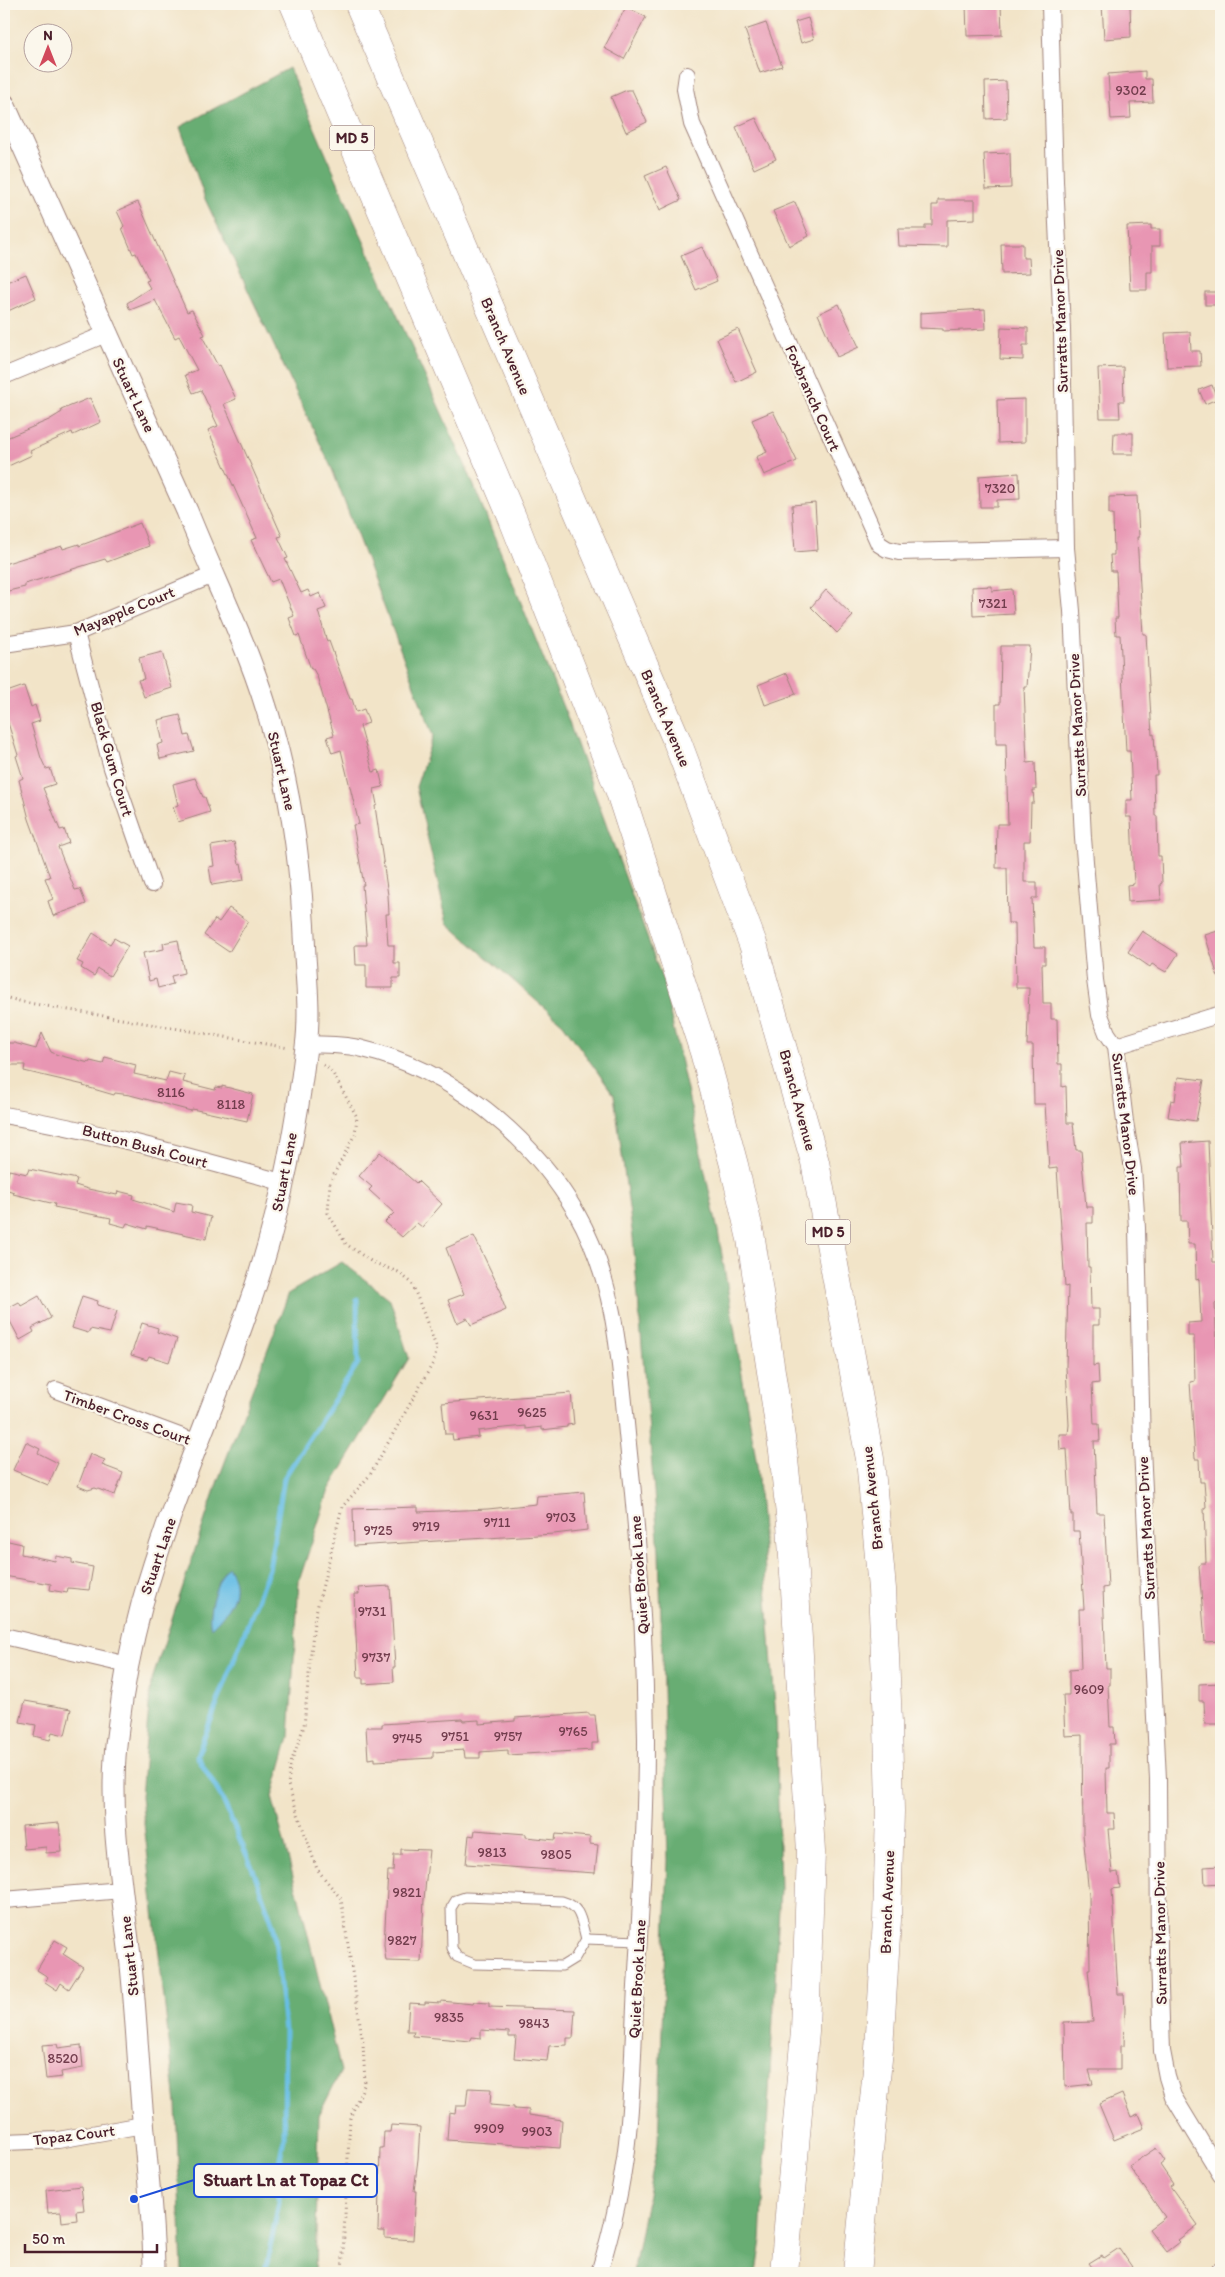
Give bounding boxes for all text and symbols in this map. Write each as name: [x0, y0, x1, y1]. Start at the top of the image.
north arrow: [22, 22, 72, 72]
text: N: [43, 27, 53, 44]
house number: 9302: [1116, 82, 1147, 99]
road number: MD 5: [330, 126, 374, 150]
street label: Surratts Manor Drive: [1048, 249, 1072, 393]
street label: Branch Avenue: [477, 294, 535, 398]
street label: Foxbranch Court: [781, 342, 845, 454]
street label: Stuart Lane: [108, 355, 160, 435]
house number: 7320: [985, 480, 1015, 497]
street label: Mayapple Court: [71, 582, 177, 640]
house number: 7321: [979, 595, 1008, 612]
street label: Surratts Manor Drive: [1064, 652, 1090, 797]
street label: Branch Avenue: [637, 666, 695, 770]
street label: Black Gum Court: [87, 699, 137, 819]
street label: Stuart Lane: [264, 730, 300, 812]
street label: Branch Avenue: [775, 1047, 821, 1153]
street label: Surratts Manor Drive: [1108, 1052, 1144, 1197]
house number: 8116: [157, 1084, 185, 1101]
house number: 8118: [217, 1096, 245, 1113]
street label: Button Bush Court: [80, 1120, 210, 1172]
street label: Stuart Lane: [267, 1131, 301, 1213]
road number: MD 5: [806, 1220, 850, 1244]
street label: Timber Cross Court: [61, 1385, 193, 1449]
house number: 9625: [517, 1404, 547, 1421]
house number: 9631: [470, 1407, 499, 1424]
street label: Branch Avenue: [857, 1445, 887, 1551]
street label: Surratts Manor Drive: [1133, 1455, 1159, 1600]
house number: 9703: [546, 1509, 577, 1526]
house number: 9711: [483, 1514, 511, 1531]
street label: Stuart Lane: [136, 1515, 180, 1597]
street label: Quiet Brook Lane: [625, 1515, 653, 1635]
house number: 9719: [412, 1518, 440, 1535]
house number: 9725: [364, 1522, 392, 1539]
house number: 9731: [358, 1603, 387, 1620]
house number: 9737: [362, 1649, 390, 1666]
house number: 9609: [1074, 1681, 1104, 1698]
house number: 9765: [558, 1723, 588, 1740]
house number: 9751: [441, 1728, 470, 1745]
house number: 9757: [494, 1728, 522, 1745]
house number: 9745: [392, 1730, 422, 1747]
house number: 9813: [477, 1844, 507, 1861]
house number: 9805: [541, 1846, 571, 1863]
street label: Branch Avenue: [876, 1849, 898, 1954]
street label: Surratts Manor Drive: [1149, 1861, 1171, 2005]
house number: 9821: [393, 1884, 422, 1901]
street label: Stuart Lane: [115, 1915, 143, 1997]
street label: Quiet Brook Lane: [624, 1919, 650, 2039]
house number: 9827: [387, 1932, 417, 1949]
house number: 9835: [434, 2009, 464, 2026]
house number: 9843: [518, 2015, 550, 2032]
house number: 8520: [47, 2050, 79, 2067]
house number: 9909: [474, 2120, 504, 2137]
street label: Topaz Court: [32, 2121, 116, 2149]
house number: 9903: [522, 2123, 553, 2140]
callout: Stuart Ln at Topaz Ct: [194, 2164, 377, 2197]
text: Stuart Ln at Topaz Ct: [203, 2169, 369, 2191]
scale bar: [25, 2222, 158, 2254]
text: 50 m: [32, 2230, 65, 2248]

